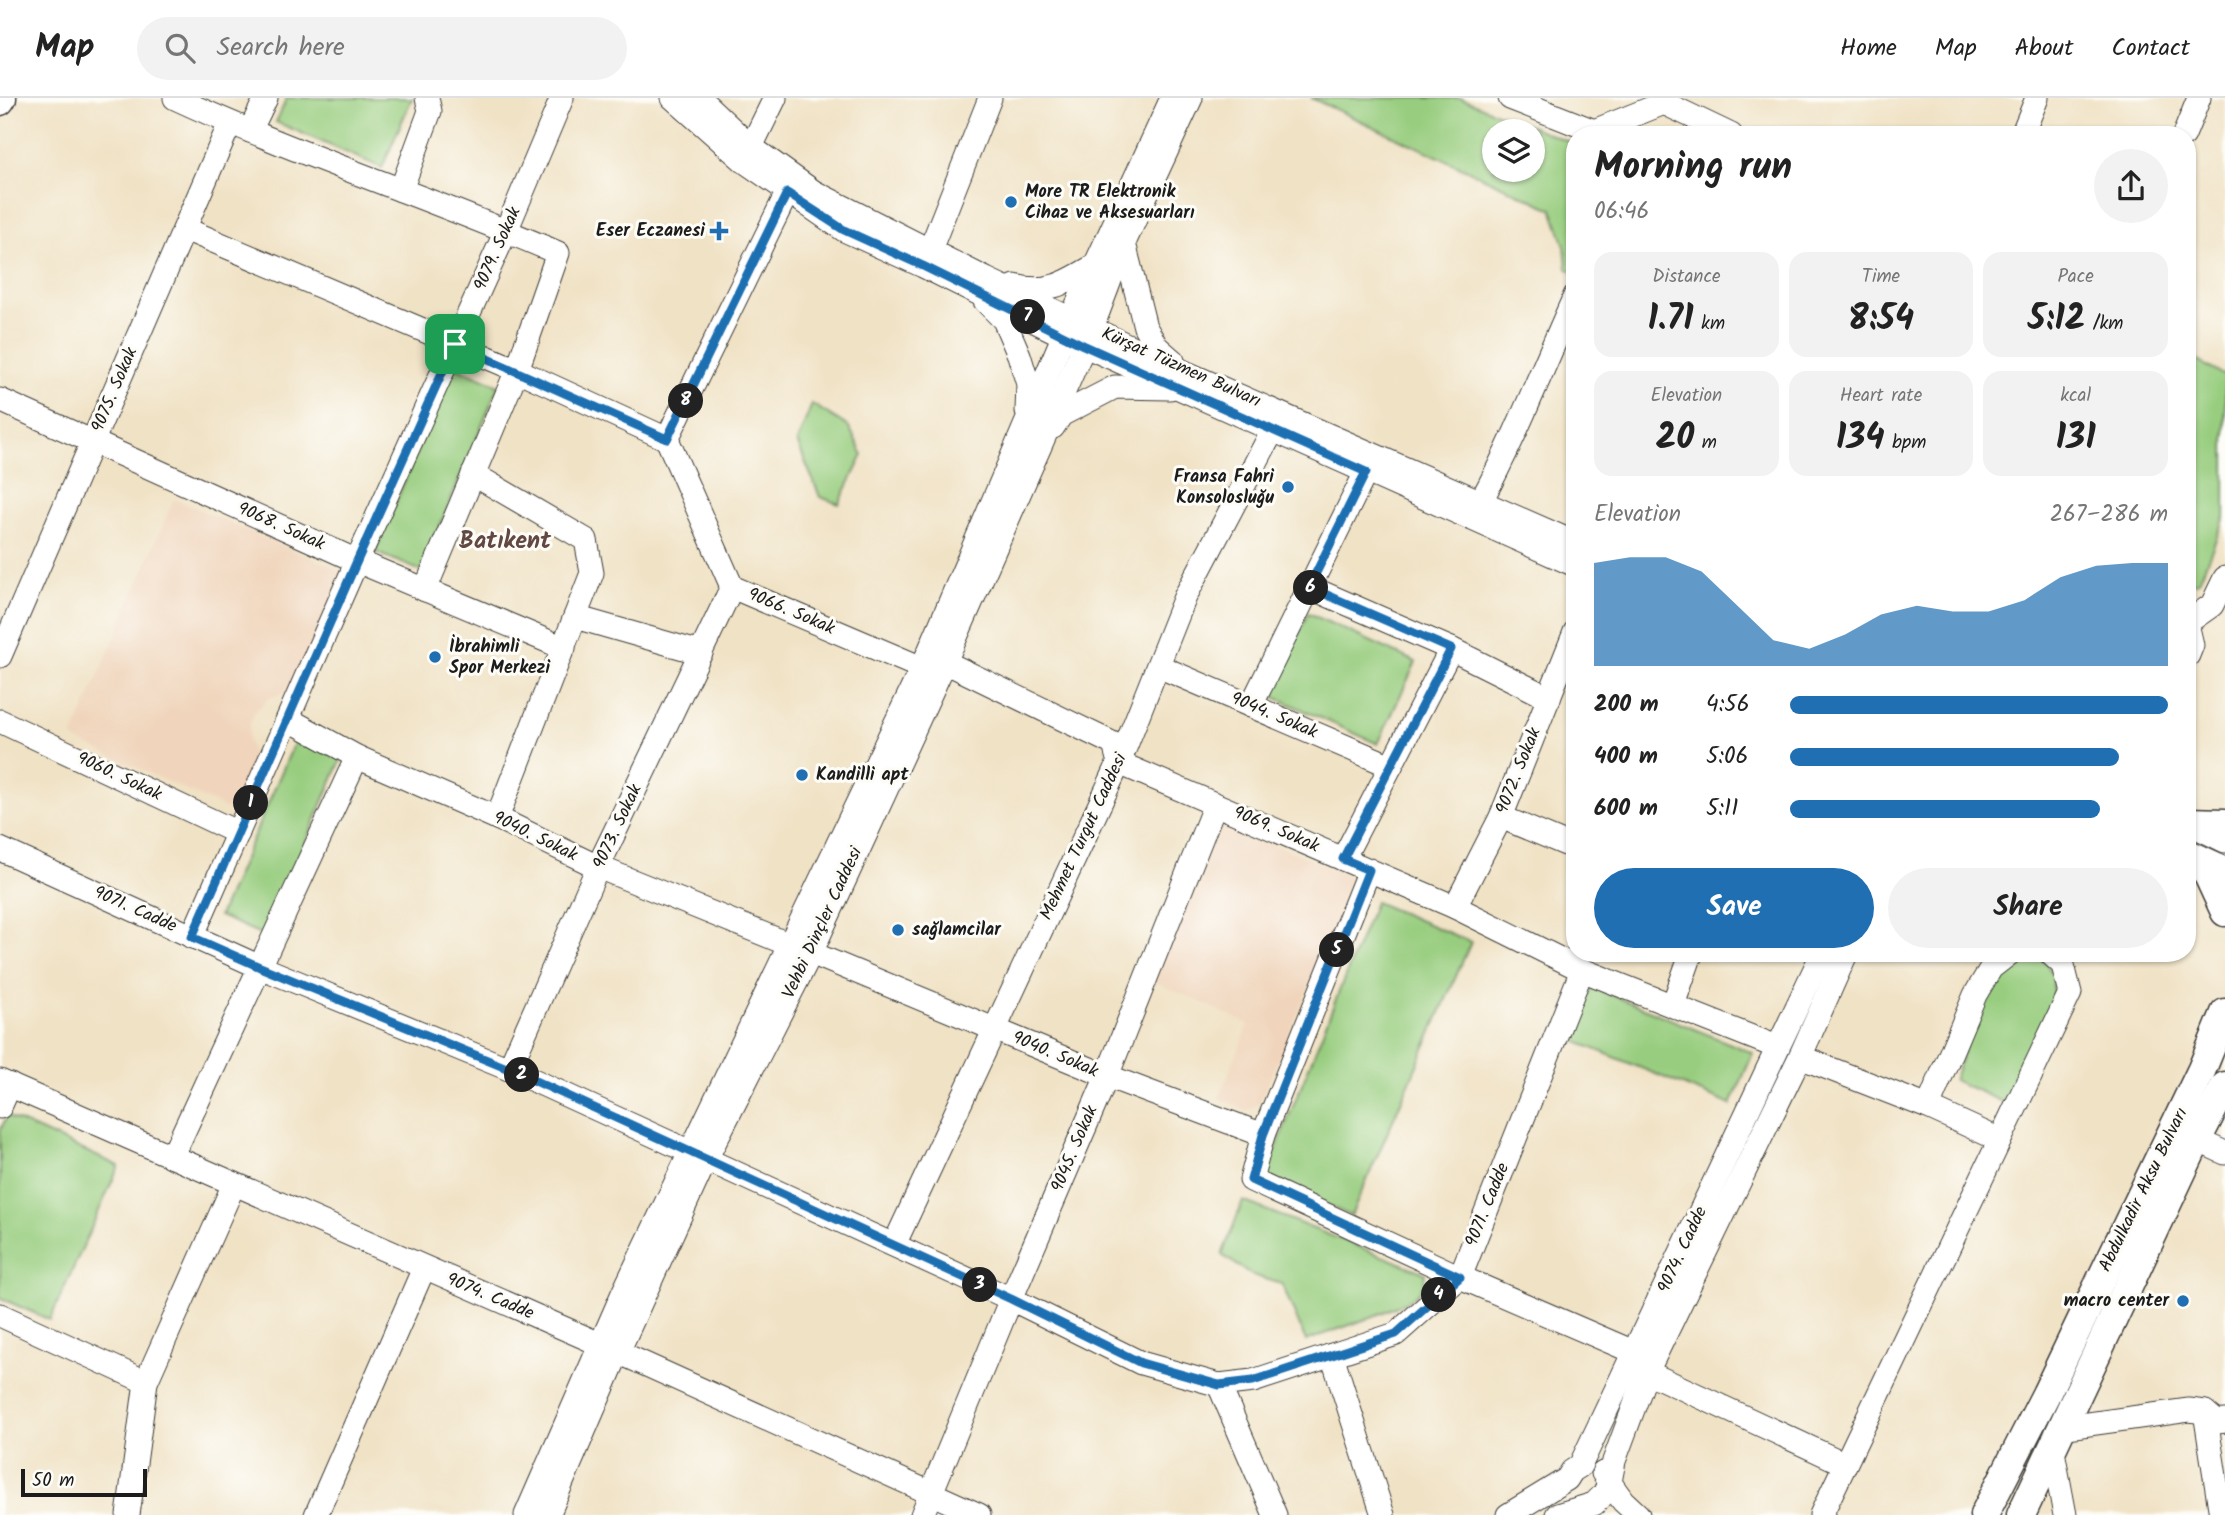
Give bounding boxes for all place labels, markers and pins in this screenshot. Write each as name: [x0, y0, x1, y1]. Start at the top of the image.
place label: More TR Elektronik Cihaz ve Aksesuarları: [1025, 178, 1195, 228]
marker: More TR Elektronik Cihaz ve Aksesuarları: [1003, 194, 1019, 210]
place label: Eser Eczanesi: [596, 217, 705, 246]
marker: Eser Eczanesi: [711, 223, 727, 239]
pin: 7: [1010, 300, 1046, 334]
pin: [425, 314, 485, 374]
pin: 8: [668, 384, 704, 418]
place label: Fransa Fahri Konsolosluğu: [1174, 463, 1274, 513]
marker: Fransa Fahri Konsolosluğu: [1280, 479, 1296, 495]
pin: 6: [1294, 570, 1328, 606]
place label: İbrahimli Spor Merkezi: [449, 633, 550, 683]
marker: İbrahimli Spor Merkezi: [427, 649, 443, 665]
place label: Kandilli apt: [816, 761, 909, 790]
marker: Kandilli apt: [794, 767, 810, 783]
pin: 1: [233, 786, 268, 820]
place label: sağlamcilar: [912, 916, 1002, 945]
marker: sağlamcilar: [890, 922, 906, 938]
pin: 5: [1320, 932, 1354, 968]
pin: 2: [504, 1058, 540, 1093]
pin: 3: [962, 1268, 998, 1302]
pin: 4: [1422, 1278, 1456, 1312]
place label: macro center: [2064, 1287, 2170, 1316]
marker: macro center: [2175, 1293, 2191, 1309]

